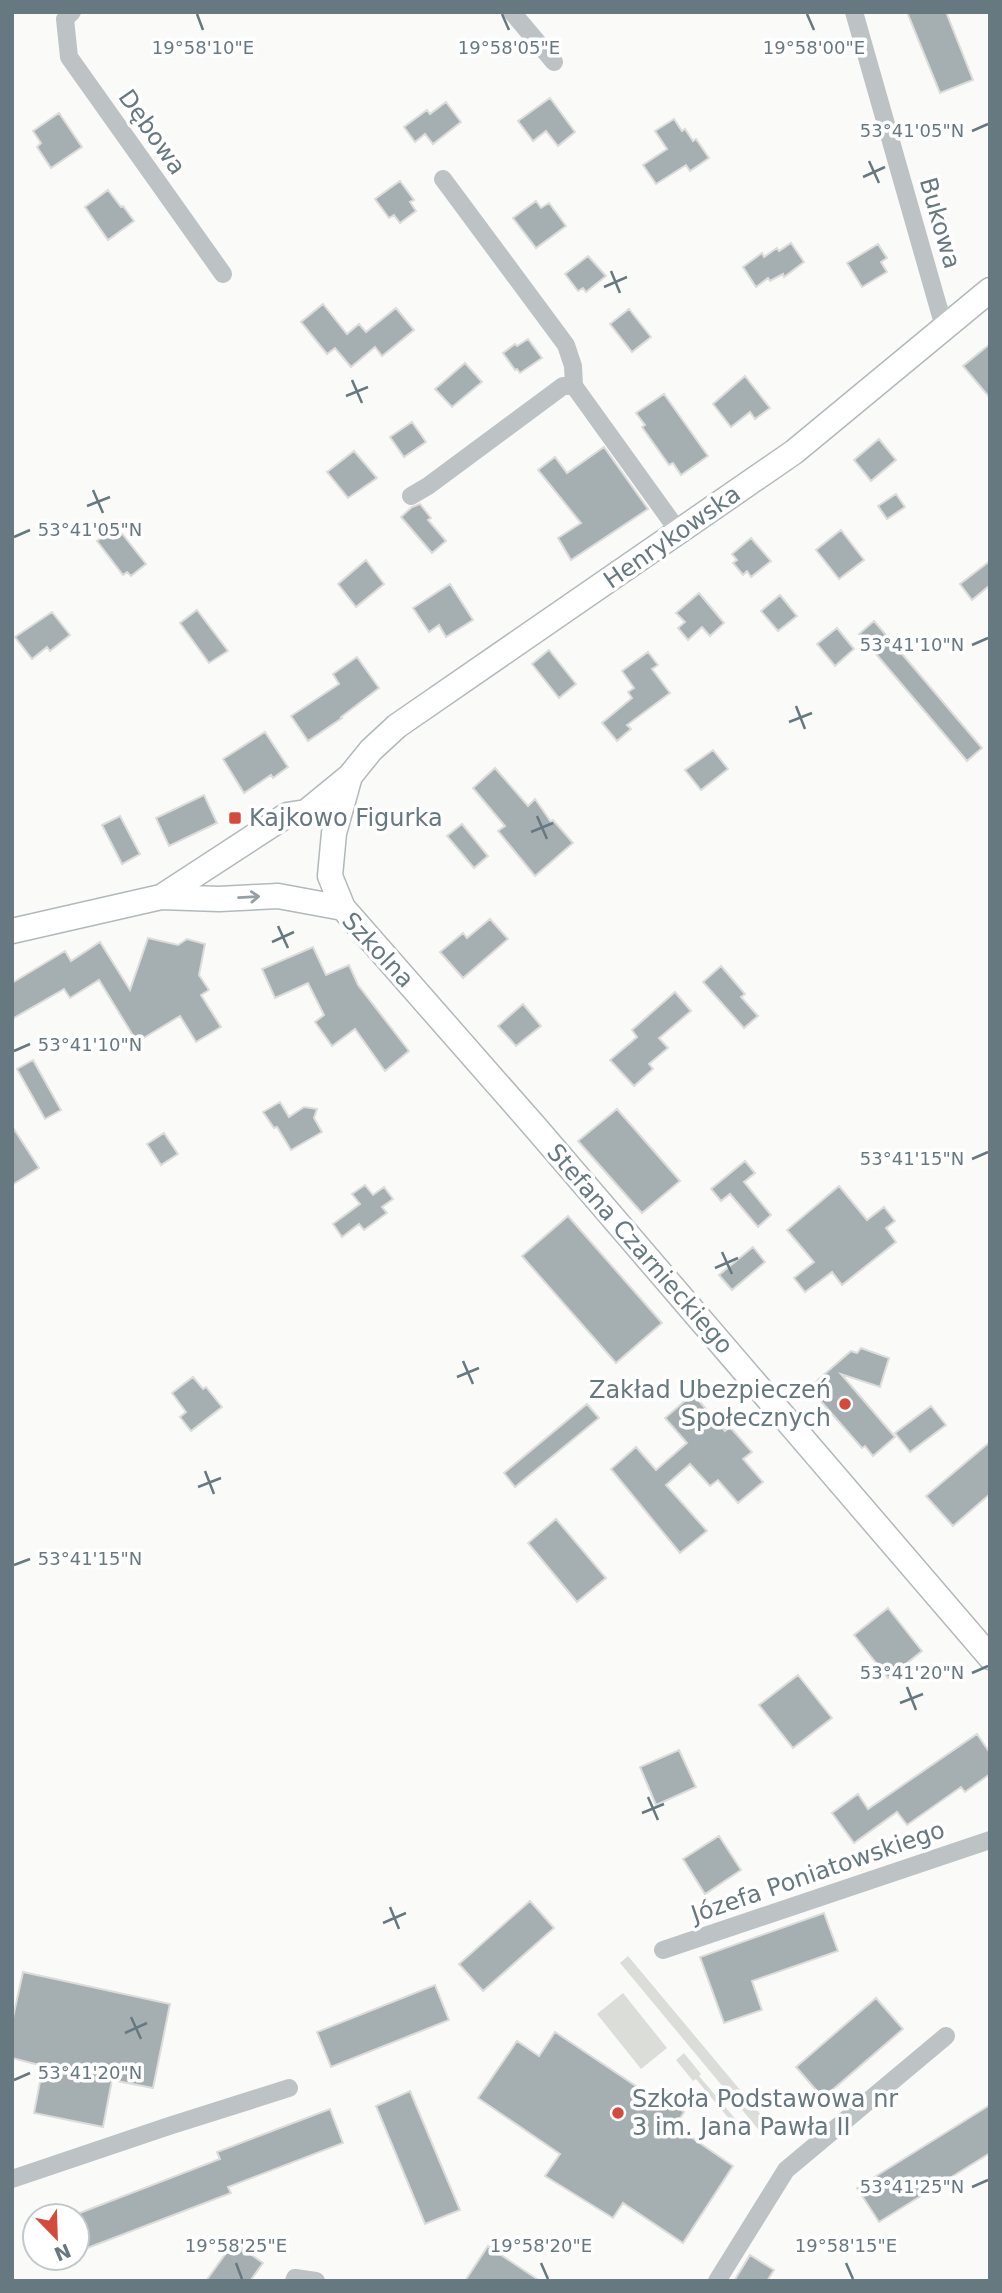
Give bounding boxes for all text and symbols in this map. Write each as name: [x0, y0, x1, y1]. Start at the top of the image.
text: 19°58'10"E: [152, 37, 254, 58]
text: 19°58'05"E: [458, 37, 560, 58]
text: 19°58'00"E: [763, 37, 865, 58]
street label: Dębowa: [113, 84, 191, 180]
text: 53°41'05"N: [860, 120, 964, 141]
street label: Bukowa: [914, 174, 966, 272]
street label: Henrykowska: [598, 480, 746, 594]
text: 53°41'05"N: [38, 519, 142, 540]
text: 53°41'10"N: [860, 634, 964, 655]
place label: Kajkowo Figurka: [249, 804, 443, 832]
marker: Kajkowo Figurka: [227, 810, 243, 826]
one-way arrow: [237, 891, 260, 904]
street label: Szkolna: [336, 907, 420, 993]
text: 53°41'10"N: [38, 1034, 142, 1055]
street label: Stefana Czarnieckiego: [541, 1138, 739, 1360]
text: 53°41'15"N: [860, 1148, 964, 1169]
place label: Zakład Ubezpieczeń Społecznych: [589, 1376, 831, 1432]
marker: Zakład Ubezpieczeń Społecznych: [837, 1396, 853, 1412]
text: 53°41'15"N: [38, 1548, 142, 1569]
text: 53°41'20"N: [860, 1662, 964, 1683]
street label: Józefa Poniatowskiego: [686, 1815, 948, 1929]
text: 53°41'20"N: [38, 2062, 142, 2083]
place label: Szkoła Podstawowa nr 3 im. Jana Pawła II: [632, 2085, 898, 2141]
marker: Szkoła Podstawowa nr 3 im. Jana Pawła II: [610, 2105, 626, 2121]
text: 53°41'25"N: [860, 2176, 964, 2197]
north arrow: [21, 2202, 91, 2272]
text: 19°58'25"E: [185, 2235, 287, 2256]
text: 19°58'20"E: [490, 2235, 592, 2256]
text: 19°58'15"E: [795, 2235, 897, 2256]
text: N: [51, 2239, 74, 2266]

